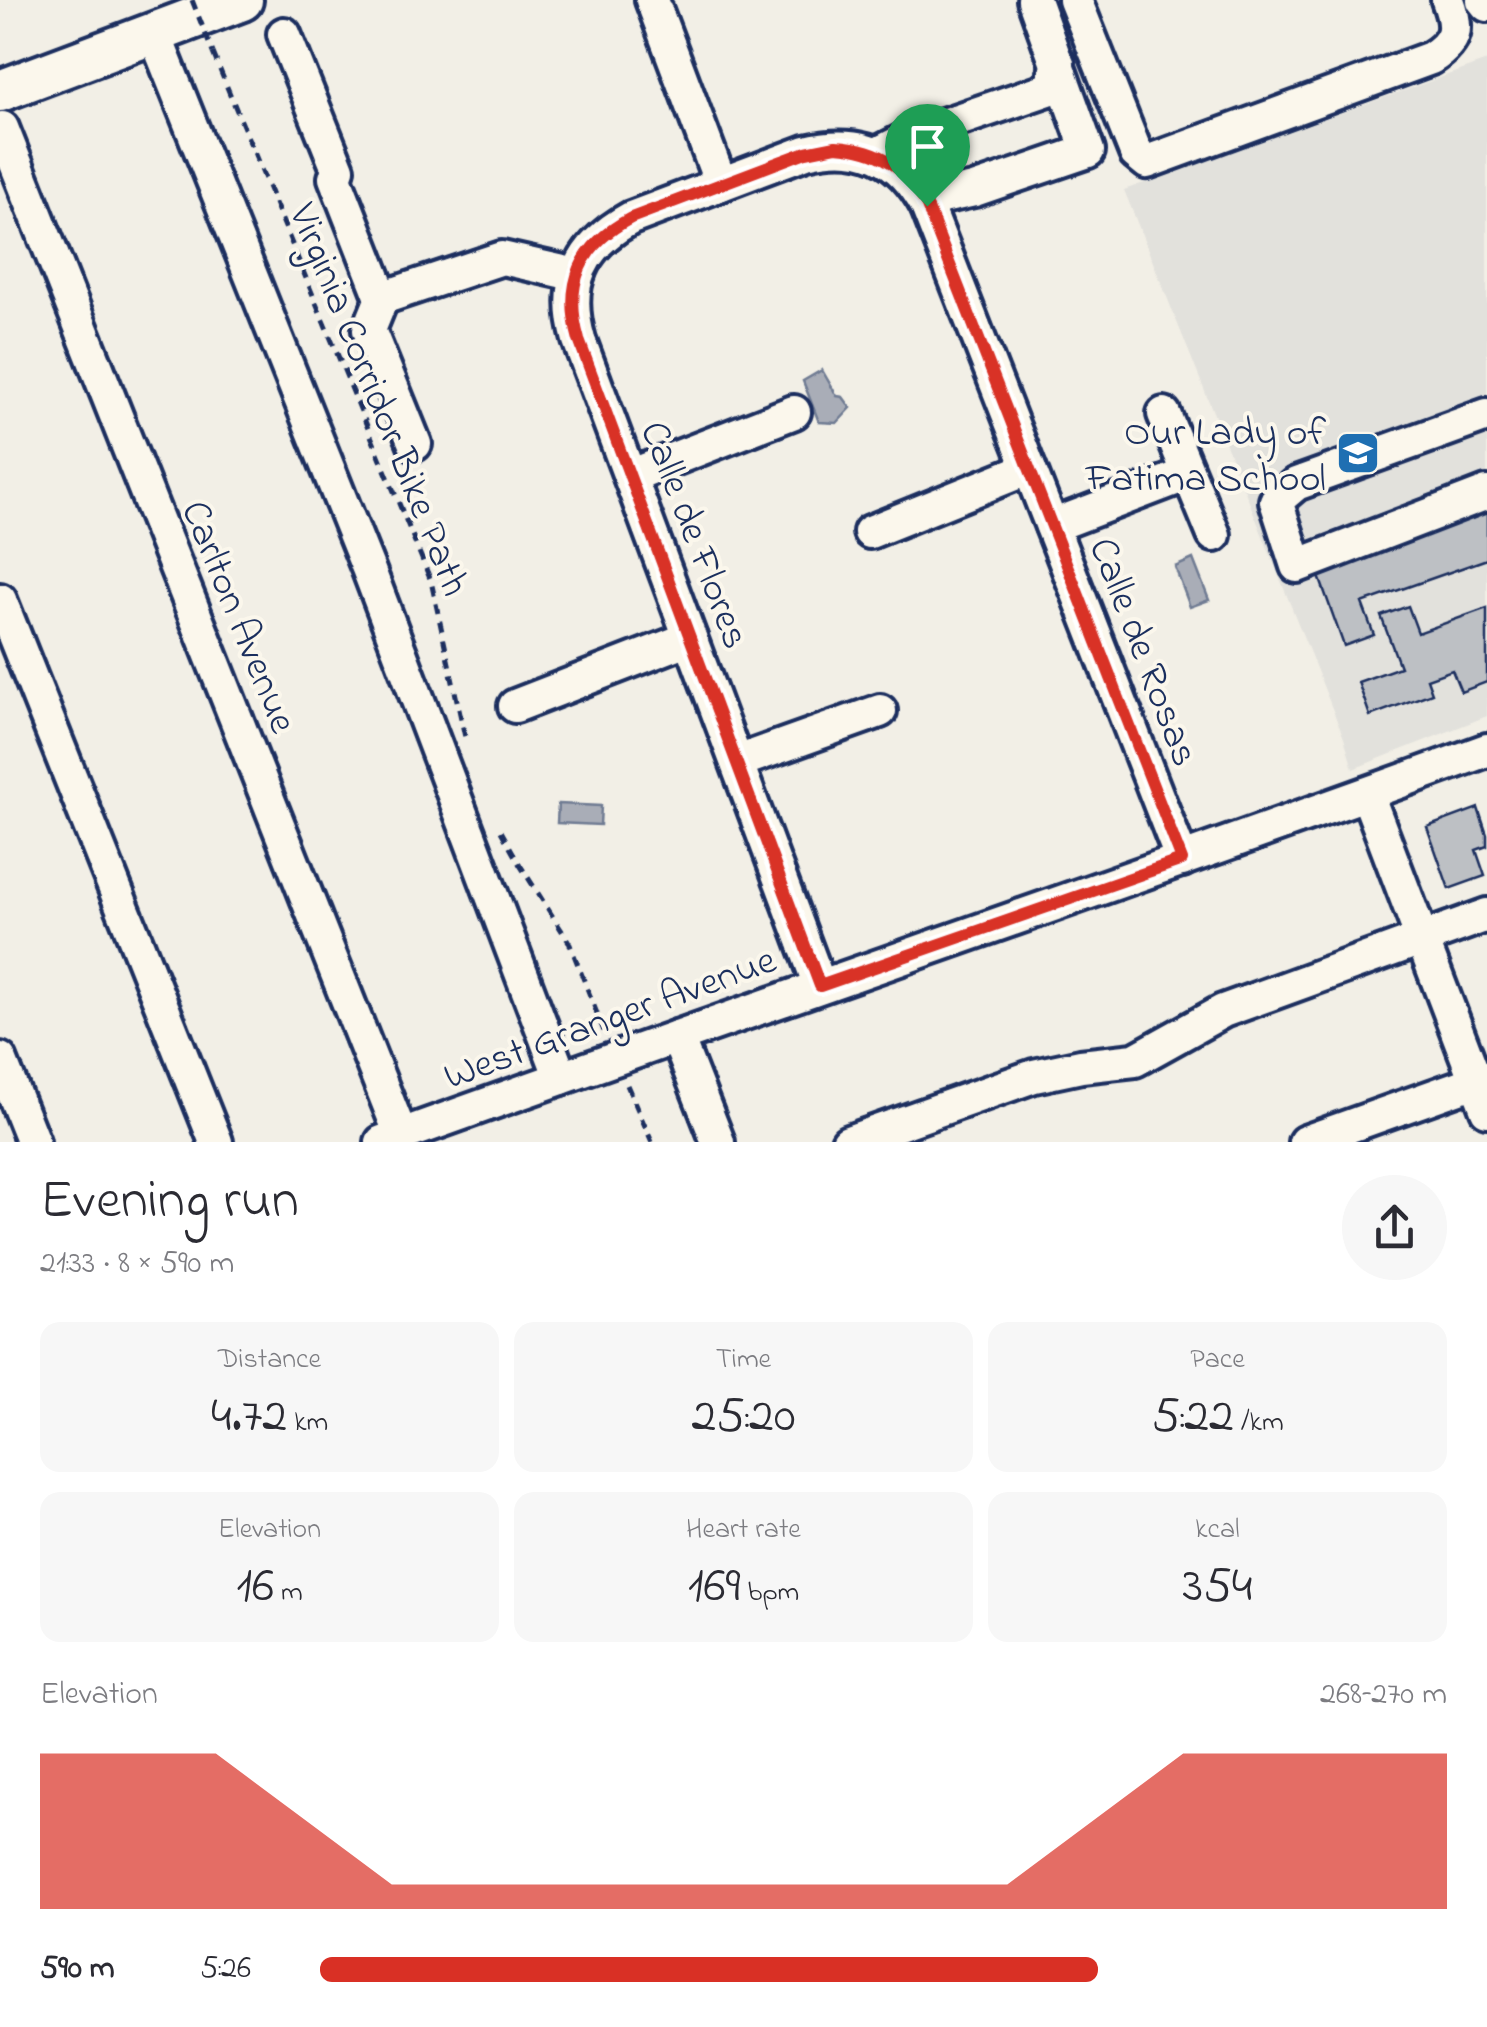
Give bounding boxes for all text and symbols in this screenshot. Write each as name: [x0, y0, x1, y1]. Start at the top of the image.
pin: [885, 104, 970, 207]
icon: arrive: [900, 119, 955, 174]
street label: Virginia Corridor Bike Path: [271, 194, 483, 606]
place label: Our Lady of Fatima School: [1085, 405, 1326, 510]
street label: Calle de Flores: [622, 413, 763, 658]
school or university icon: Our Lady of Fatima School: [1335, 430, 1381, 476]
street label: Carlton Avenue: [163, 492, 310, 743]
street label: Calle de Rosas: [1071, 530, 1212, 775]
street label: West Granger Avenue: [436, 933, 785, 1108]
text: Evening run: [40, 1163, 299, 1243]
button: share: [1342, 1175, 1447, 1280]
text: 21:33 · 8 × 590 m: [40, 1241, 234, 1288]
text: Distance: [218, 1340, 321, 1381]
text: Time: [716, 1340, 771, 1381]
text: Pace: [1190, 1340, 1245, 1381]
text: 4.72: [211, 1381, 287, 1454]
text: 25:20: [691, 1381, 796, 1454]
text: 5:22: [1151, 1381, 1234, 1454]
text: km: [287, 1403, 328, 1444]
text: /km: [1234, 1403, 1284, 1444]
text: Elevation: [218, 1510, 321, 1551]
text: Heart rate: [686, 1510, 801, 1551]
text: kcal: [1195, 1510, 1240, 1551]
text: 16: [236, 1551, 274, 1624]
text: 169: [688, 1551, 741, 1624]
text: 354: [1183, 1551, 1252, 1624]
text: m: [274, 1573, 303, 1614]
text: bpm: [741, 1573, 799, 1614]
text: Elevation: [40, 1672, 158, 1719]
text: 268–270 m: [1320, 1672, 1447, 1719]
text: 590 m: [40, 1946, 115, 1993]
text: 5:26: [200, 1946, 251, 1993]

